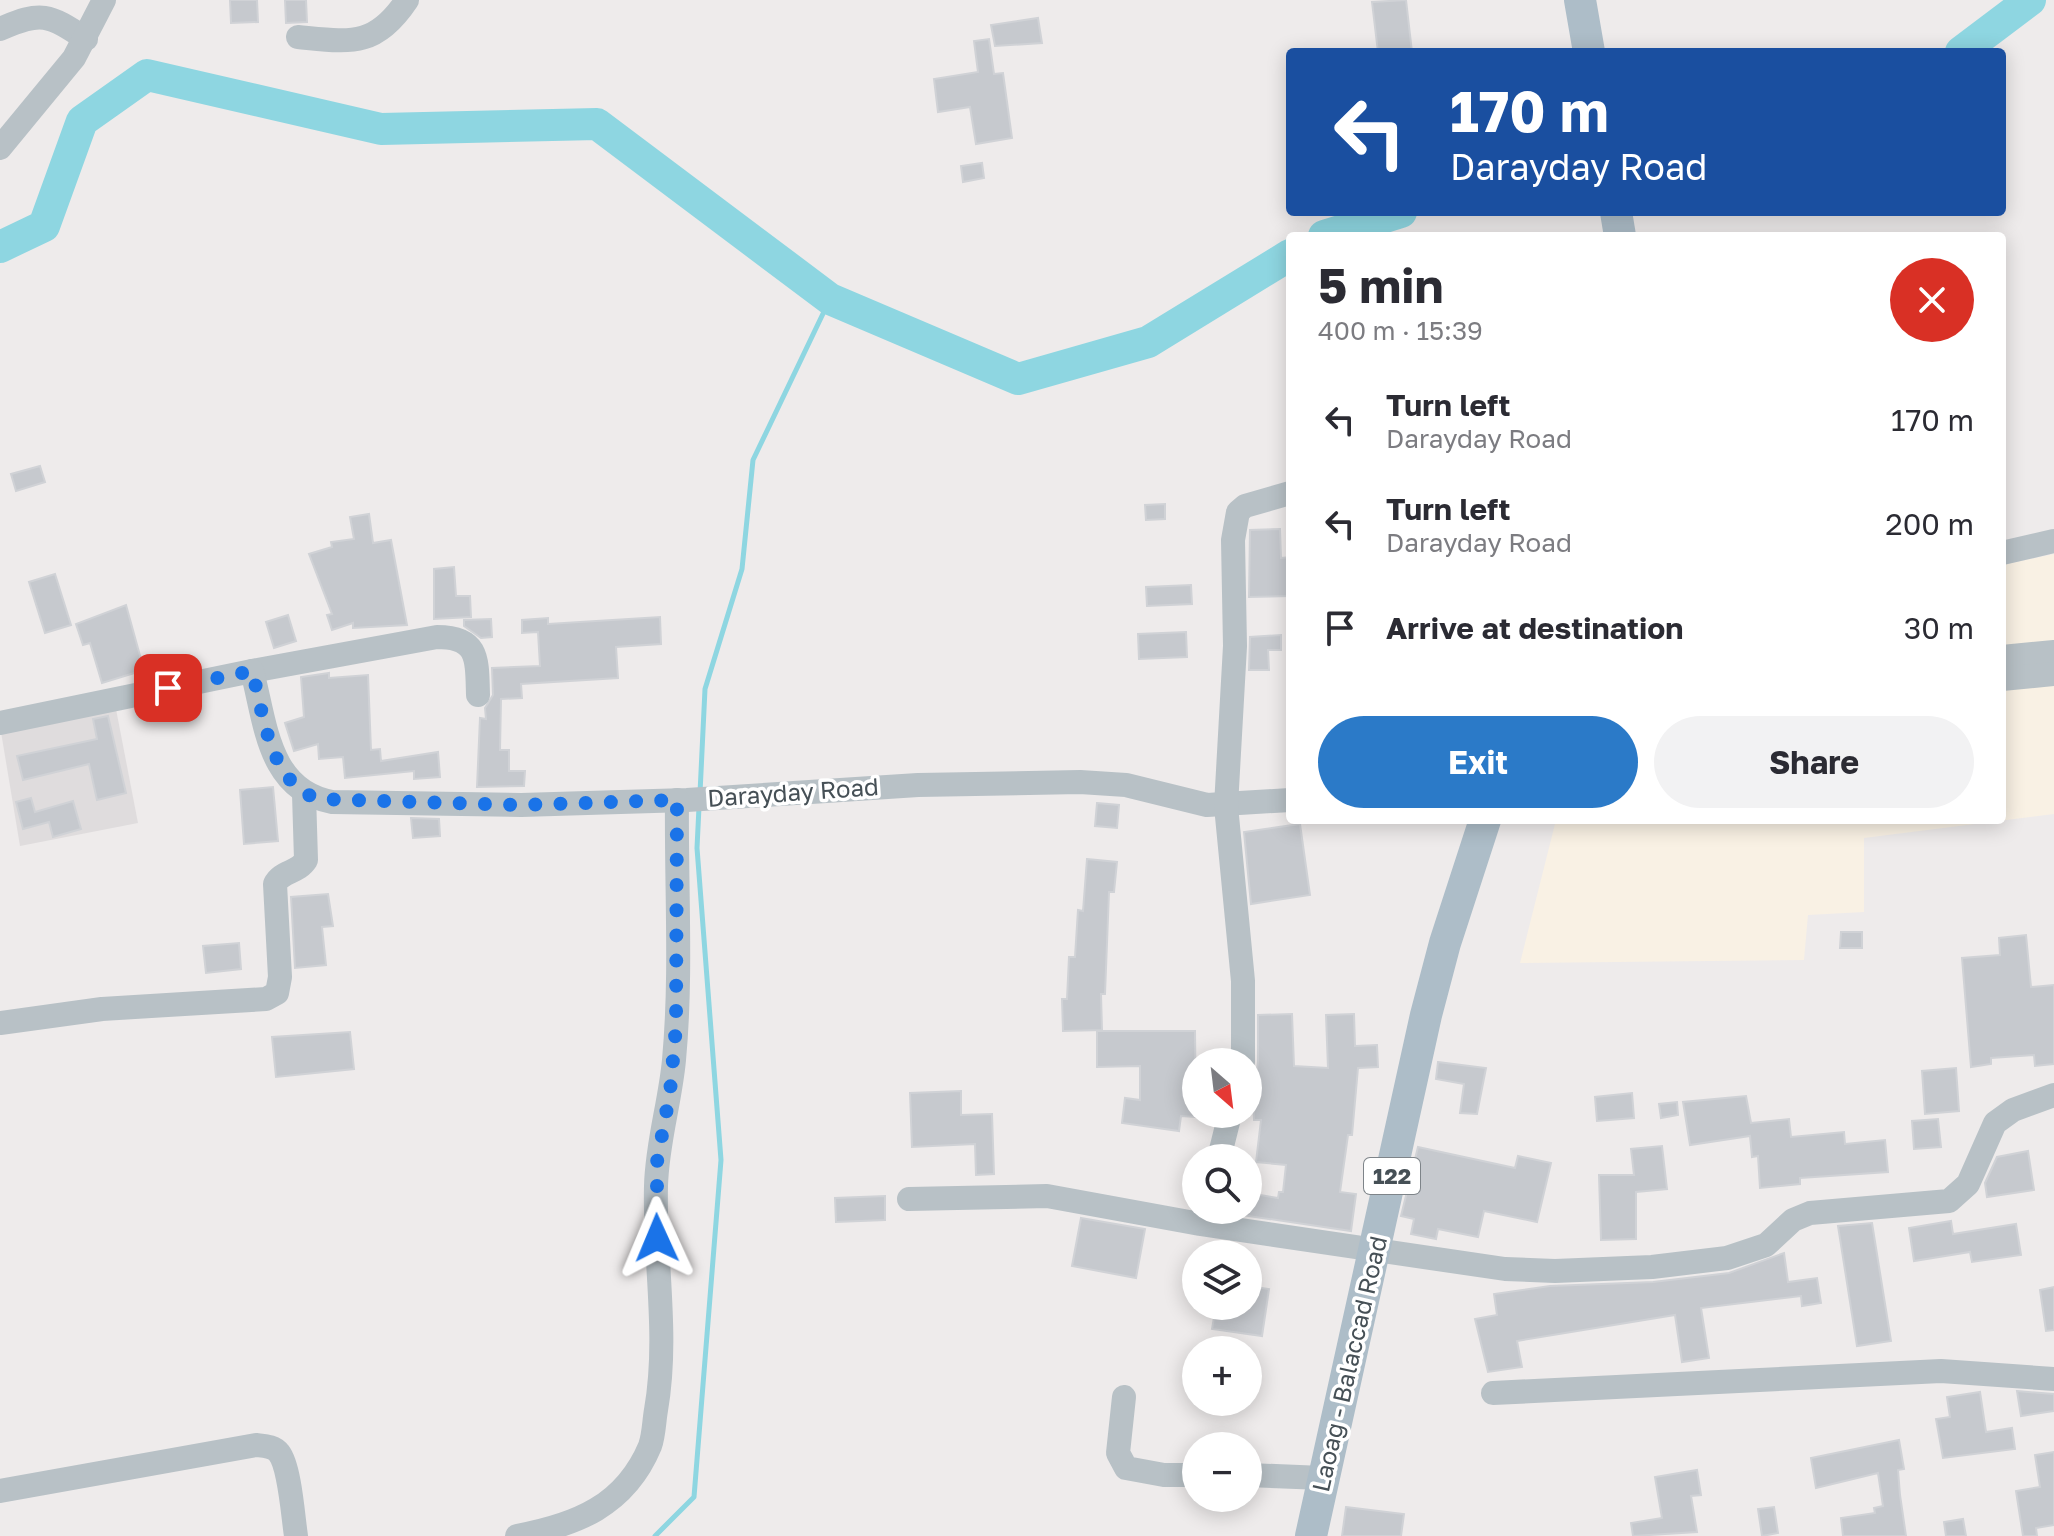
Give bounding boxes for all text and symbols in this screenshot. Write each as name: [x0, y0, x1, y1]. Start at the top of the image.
text: 170 m: [1450, 77, 1609, 144]
icon: left: [1318, 80, 1422, 184]
text: Darayday Road: [1450, 145, 1707, 188]
text: 5 min: [1318, 256, 1443, 314]
button: close: [1890, 258, 1974, 342]
text: 400 m · 15:39: [1318, 315, 1483, 346]
text: Turn left: [1386, 387, 1511, 423]
icon: left: [1318, 398, 1362, 442]
text: 170 m: [1891, 402, 1974, 438]
text: Darayday Road: [1386, 423, 1572, 454]
text: Turn left: [1386, 491, 1511, 527]
icon: left: [1318, 502, 1362, 546]
text: 200 m: [1885, 506, 1974, 542]
text: Darayday Road: [1386, 527, 1572, 558]
icon: arrive: [1318, 606, 1362, 650]
text: Arrive at destination: [1386, 610, 1683, 646]
text: 30 m: [1904, 610, 1974, 646]
pin: [134, 654, 202, 722]
icon: arrive: [146, 666, 190, 710]
button: Exit: [1318, 716, 1638, 808]
button: Share: [1654, 716, 1974, 808]
street label: Darayday Road: [706, 771, 880, 812]
north arrow: [1182, 1048, 1262, 1128]
map controls: [1182, 1048, 1262, 1512]
button: search: [1182, 1144, 1262, 1224]
road number: 122: [1364, 1158, 1420, 1194]
position arrow: [615, 1196, 699, 1280]
street label: Laoag - Balaccad Road: [1305, 1233, 1392, 1494]
button: layers: [1182, 1240, 1262, 1320]
button: +: [1182, 1336, 1262, 1416]
button: −: [1182, 1432, 1262, 1512]

